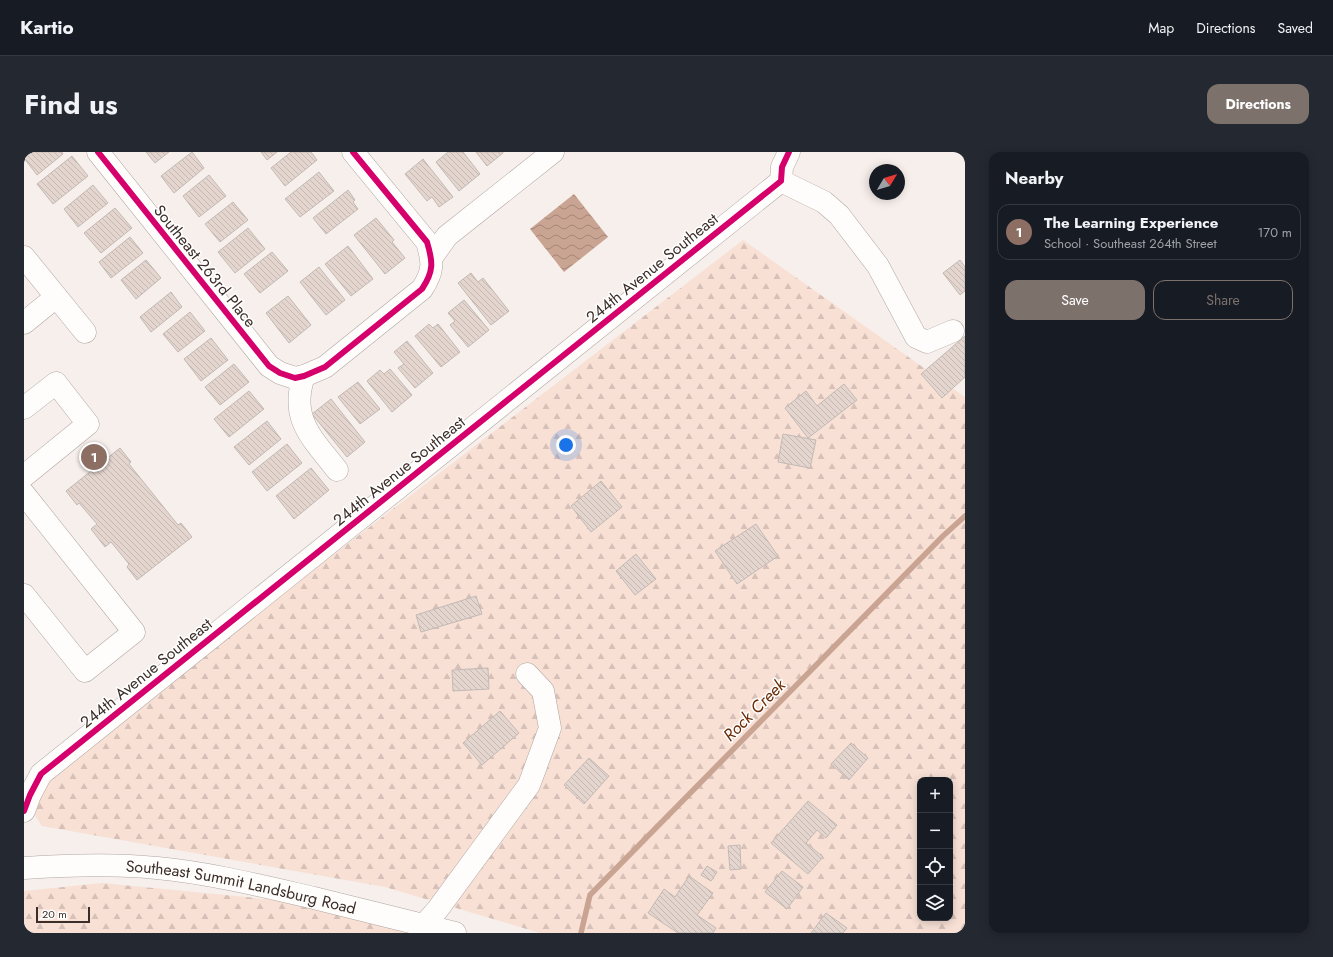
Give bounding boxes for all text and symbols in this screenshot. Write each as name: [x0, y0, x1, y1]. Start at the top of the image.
text: Kartio: [20, 14, 74, 41]
text: Map: [1148, 18, 1174, 38]
text: Directions: [1196, 18, 1256, 38]
text: Saved: [1278, 18, 1313, 38]
text: Find us: [24, 84, 118, 125]
button: Directions: [1207, 84, 1309, 124]
north arrow: [869, 164, 905, 200]
text: Nearby: [1005, 166, 1063, 190]
street label: Southeast 263rd Place: [148, 200, 262, 332]
street label: 244th Avenue Southeast: [581, 207, 723, 328]
text: The Learning Experience: [1044, 212, 1218, 234]
text: 1: [1016, 223, 1022, 242]
text: 170 m: [1257, 223, 1292, 242]
text: School · Southeast 264th Street: [1044, 234, 1217, 253]
button: Save: [1005, 280, 1145, 320]
button: Share: [1153, 280, 1293, 320]
street label: 244th Avenue Southeast: [328, 410, 470, 531]
your location: [556, 435, 576, 455]
pin: 1: [81, 442, 107, 472]
street label: 244th Avenue Southeast: [75, 612, 217, 733]
water label: Rock Creek: [717, 673, 791, 747]
map controls: [917, 777, 953, 921]
button: +: [917, 777, 953, 813]
button: −: [917, 813, 953, 849]
button: locate: [917, 849, 953, 885]
street label: Southeast Summit Landsburg Road: [125, 854, 359, 920]
button: layers: [917, 885, 953, 921]
scale bar: [36, 905, 90, 924]
text: 20 m: [42, 906, 67, 922]

